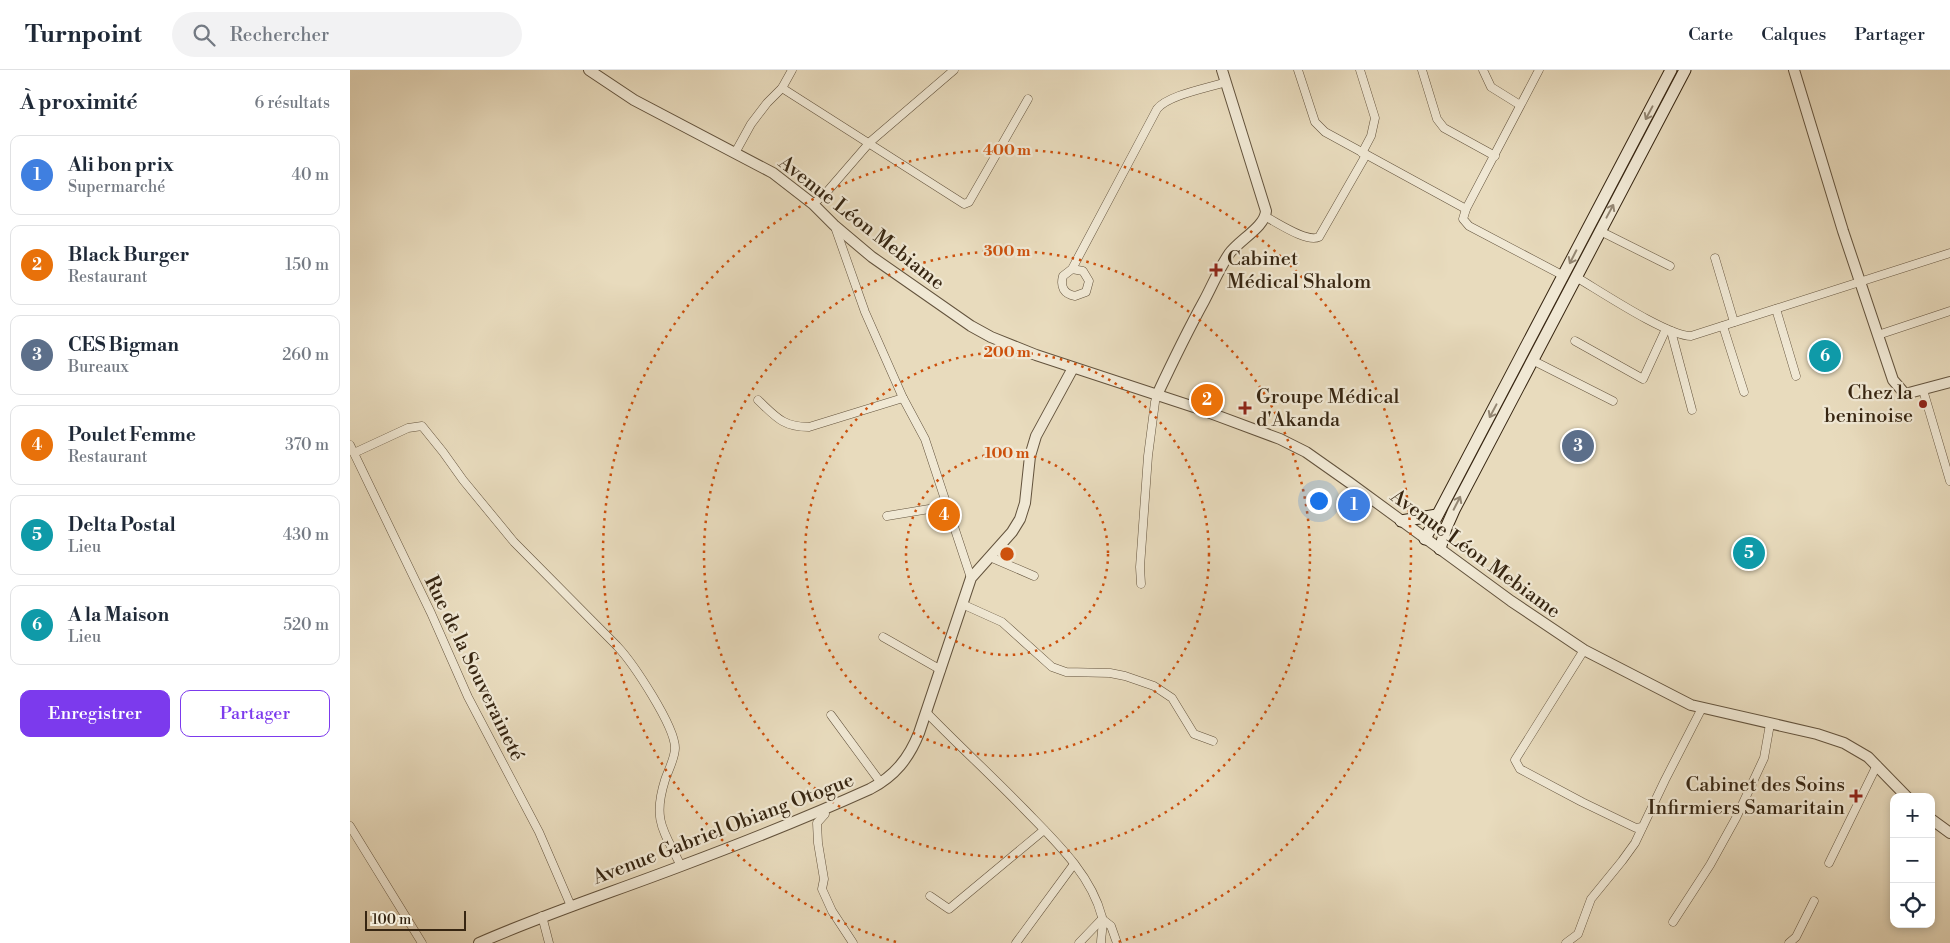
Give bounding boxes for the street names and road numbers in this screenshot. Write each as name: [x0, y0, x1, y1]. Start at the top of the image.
street label: Avenue Léon Mebiame: [772, 150, 949, 296]
street label: Avenue Léon Mebiame: [1384, 484, 1565, 624]
street label: Rue de la Souveraineté: [418, 572, 529, 766]
street label: Avenue Gabriel Obiang Otogue: [588, 768, 858, 891]

